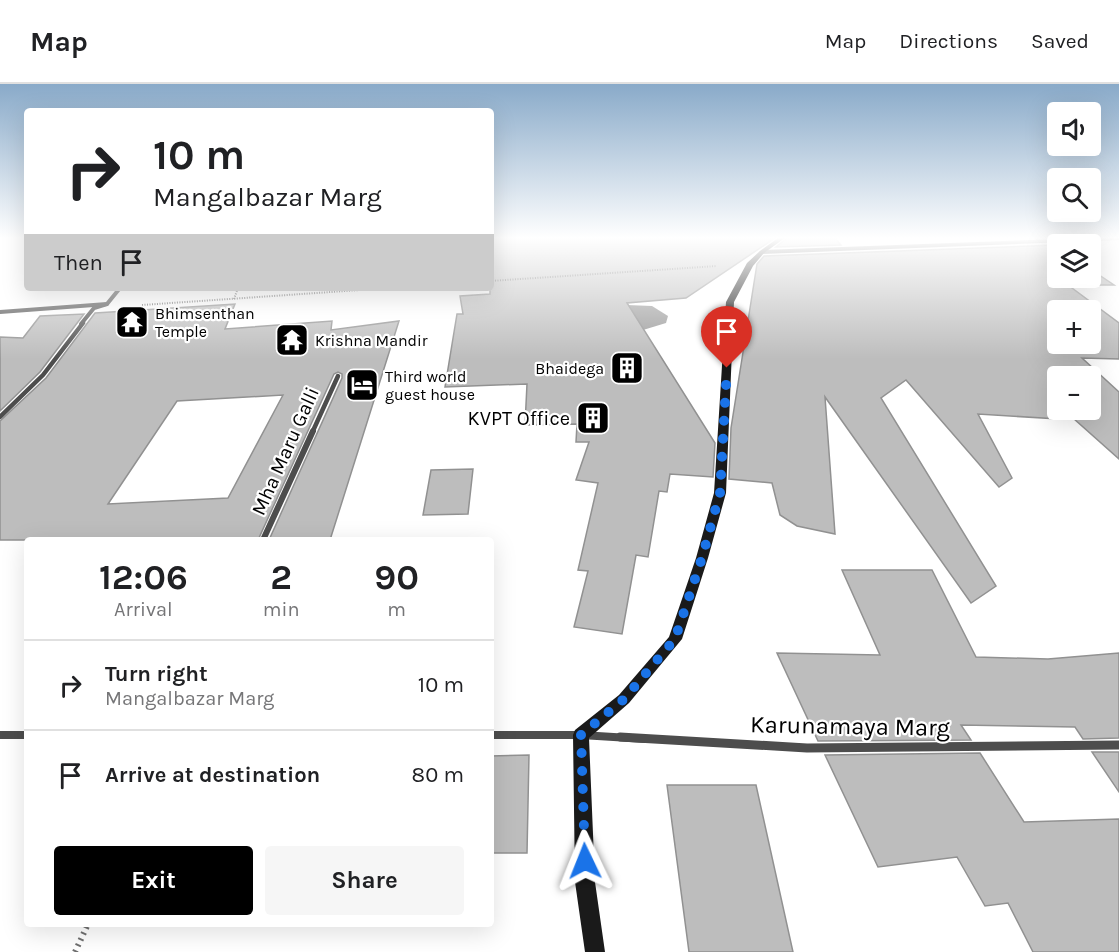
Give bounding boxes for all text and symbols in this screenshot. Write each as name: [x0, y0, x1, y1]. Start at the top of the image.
text: Map: [30, 25, 88, 58]
text: Map: [825, 29, 866, 53]
text: Directions: [899, 29, 998, 53]
text: Saved: [1031, 29, 1089, 53]
map controls: [1047, 102, 1101, 420]
button: sound: [1047, 102, 1101, 156]
text: 10 m: [153, 130, 245, 180]
icon: right: [54, 132, 132, 210]
button: search: [1047, 168, 1101, 222]
text: Mangalbazar Marg: [153, 181, 382, 213]
button: layers: [1047, 234, 1101, 288]
icon: arrive: [115, 246, 148, 279]
text: Then: [54, 250, 103, 276]
button: +: [1047, 300, 1101, 354]
temple icon: Bhimsenthan Temple: [114, 304, 150, 340]
place label: Bhimsenthan Temple: [155, 304, 255, 341]
pin: [701, 306, 752, 368]
icon: arrive: [710, 315, 743, 348]
temple icon: Krishna Mandir: [274, 322, 310, 358]
place label: Krishna Mandir: [315, 331, 428, 350]
building icon: Bhaidega: [609, 350, 645, 386]
place label: Bhaidega: [535, 359, 604, 378]
button: −: [1047, 366, 1101, 420]
hotel icon: Third world guest house: [344, 367, 380, 403]
place label: Third world guest house: [385, 367, 475, 404]
street label: Mha Maru Galli: [247, 384, 324, 519]
building icon: KVPT Office: [575, 400, 611, 436]
place label: KVPT Office: [468, 407, 570, 430]
text: 12:06: [99, 556, 188, 598]
text: 2: [270, 556, 292, 598]
text: 90: [374, 556, 419, 598]
text: Arrival: [114, 598, 173, 621]
text: min: [263, 598, 299, 621]
text: m: [387, 598, 406, 621]
text: Turn right: [105, 661, 208, 687]
icon: right: [54, 669, 87, 702]
text: 10 m: [418, 672, 464, 698]
text: Mangalbazar Marg: [105, 687, 274, 710]
street label: Karunamaya Marg: [750, 710, 951, 742]
icon: arrive: [54, 759, 87, 792]
text: Arrive at destination: [105, 762, 320, 788]
text: 80 m: [412, 762, 464, 788]
position arrow: [553, 829, 617, 893]
button: Exit: [54, 846, 253, 915]
button: Share: [265, 846, 464, 915]

